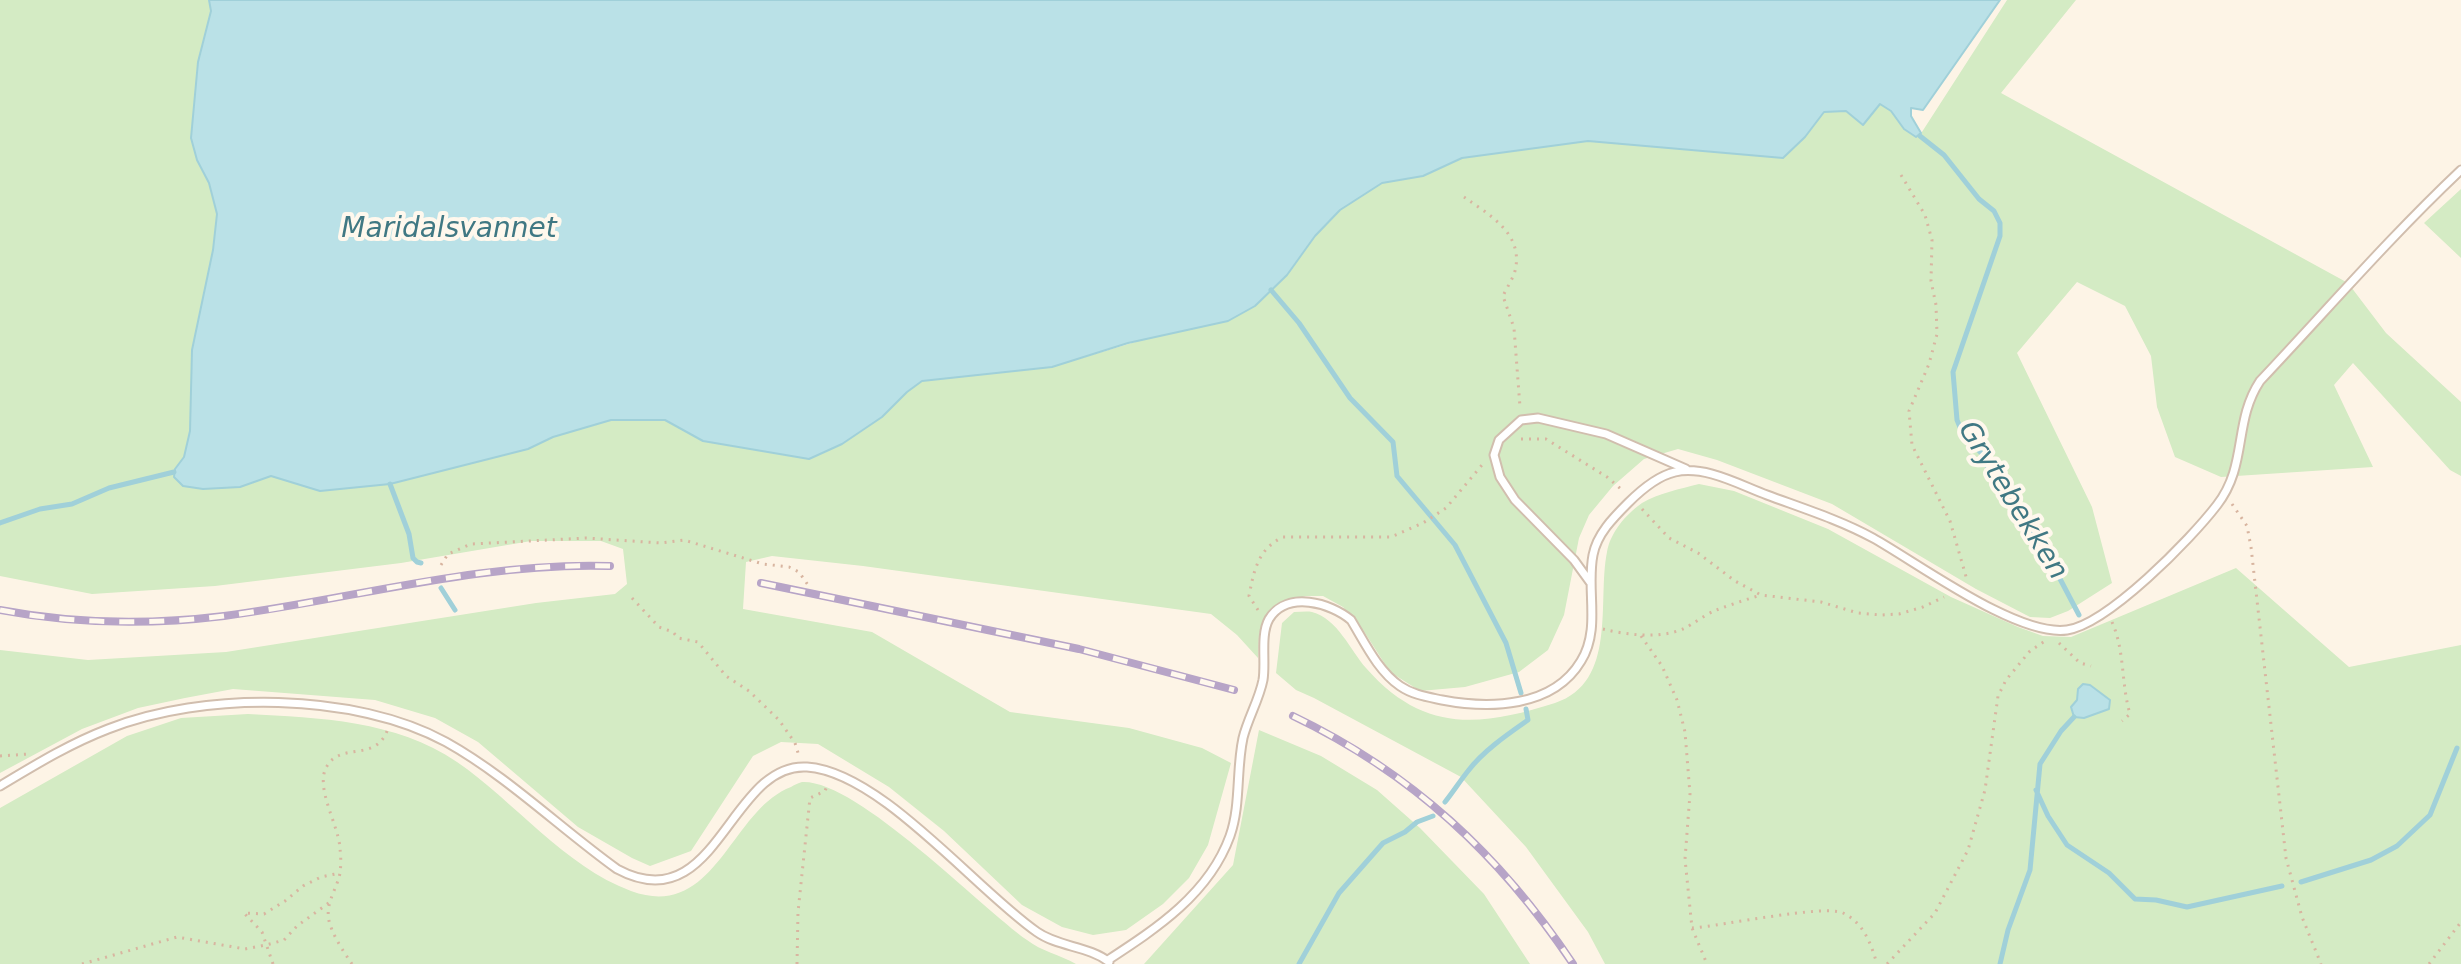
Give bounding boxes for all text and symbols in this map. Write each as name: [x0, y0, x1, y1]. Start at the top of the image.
water label: Maridalsvannet: [341, 213, 557, 247]
water label: Grytebekken: [1950, 416, 2074, 586]

